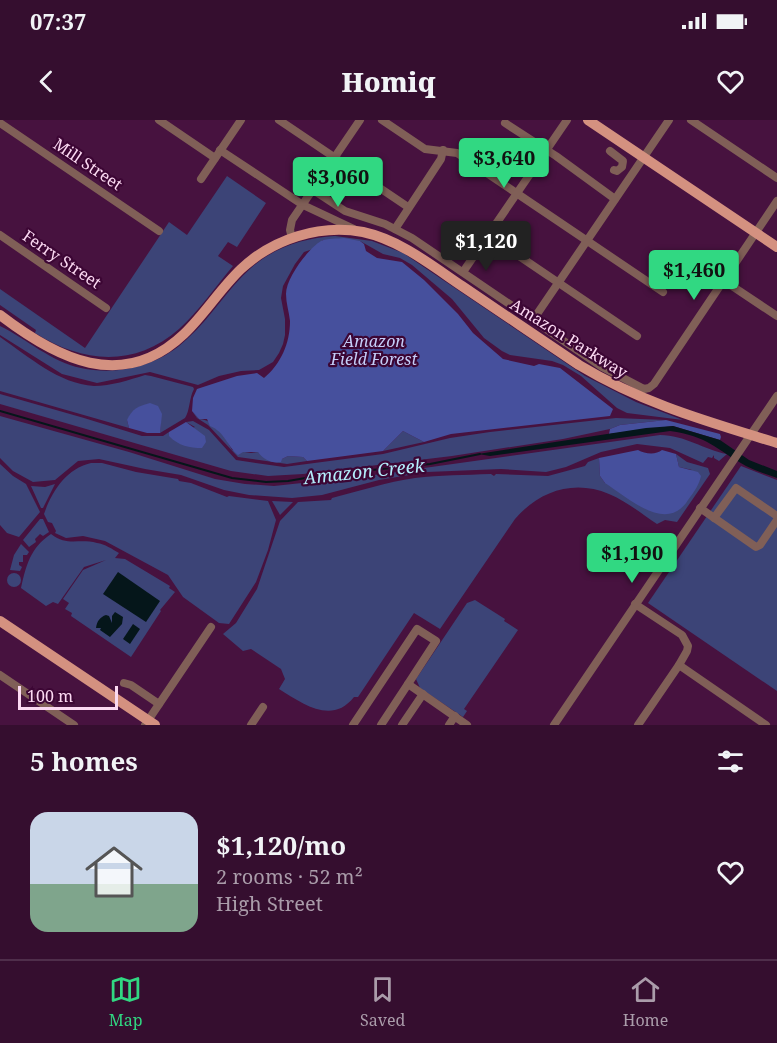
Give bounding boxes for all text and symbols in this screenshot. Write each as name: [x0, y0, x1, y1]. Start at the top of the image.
text: 07:37: [30, 6, 86, 36]
text: Homiq: [341, 63, 436, 100]
icon: back: [30, 65, 63, 98]
icon: heart: [714, 65, 747, 98]
street label: Mill Street: [49, 133, 127, 195]
pin: $3,640: [455, 138, 553, 189]
text: $3,640: [473, 144, 535, 171]
pin: $3,060: [289, 157, 387, 208]
text: $3,060: [307, 163, 369, 190]
pin: $1,120: [437, 221, 535, 272]
street label: Ferry Street: [18, 225, 106, 294]
text: $1,120: [455, 227, 517, 254]
pin: $1,460: [645, 250, 743, 301]
text: $1,460: [663, 256, 725, 283]
street label: Amazon Parkway: [506, 293, 633, 383]
park label: Amazon Field Forest: [330, 330, 418, 370]
water label: Amazon Creek: [300, 453, 426, 489]
pin: $1,190: [583, 533, 681, 584]
text: $1,190: [601, 539, 663, 566]
scale bar: [18, 683, 118, 710]
text: 100 m: [27, 685, 73, 707]
text: 5 homes: [30, 743, 138, 779]
icon: filters: [714, 745, 747, 778]
text: $1,120/mo: [216, 827, 346, 863]
icon: home: [78, 836, 150, 908]
icon: heart: [714, 856, 747, 889]
text: 2 rooms · 52 m²: [216, 863, 363, 890]
text: High Street: [216, 890, 323, 917]
tab: Map: [109, 973, 143, 1031]
tab: Saved: [360, 973, 405, 1031]
tab: Home: [623, 973, 668, 1031]

